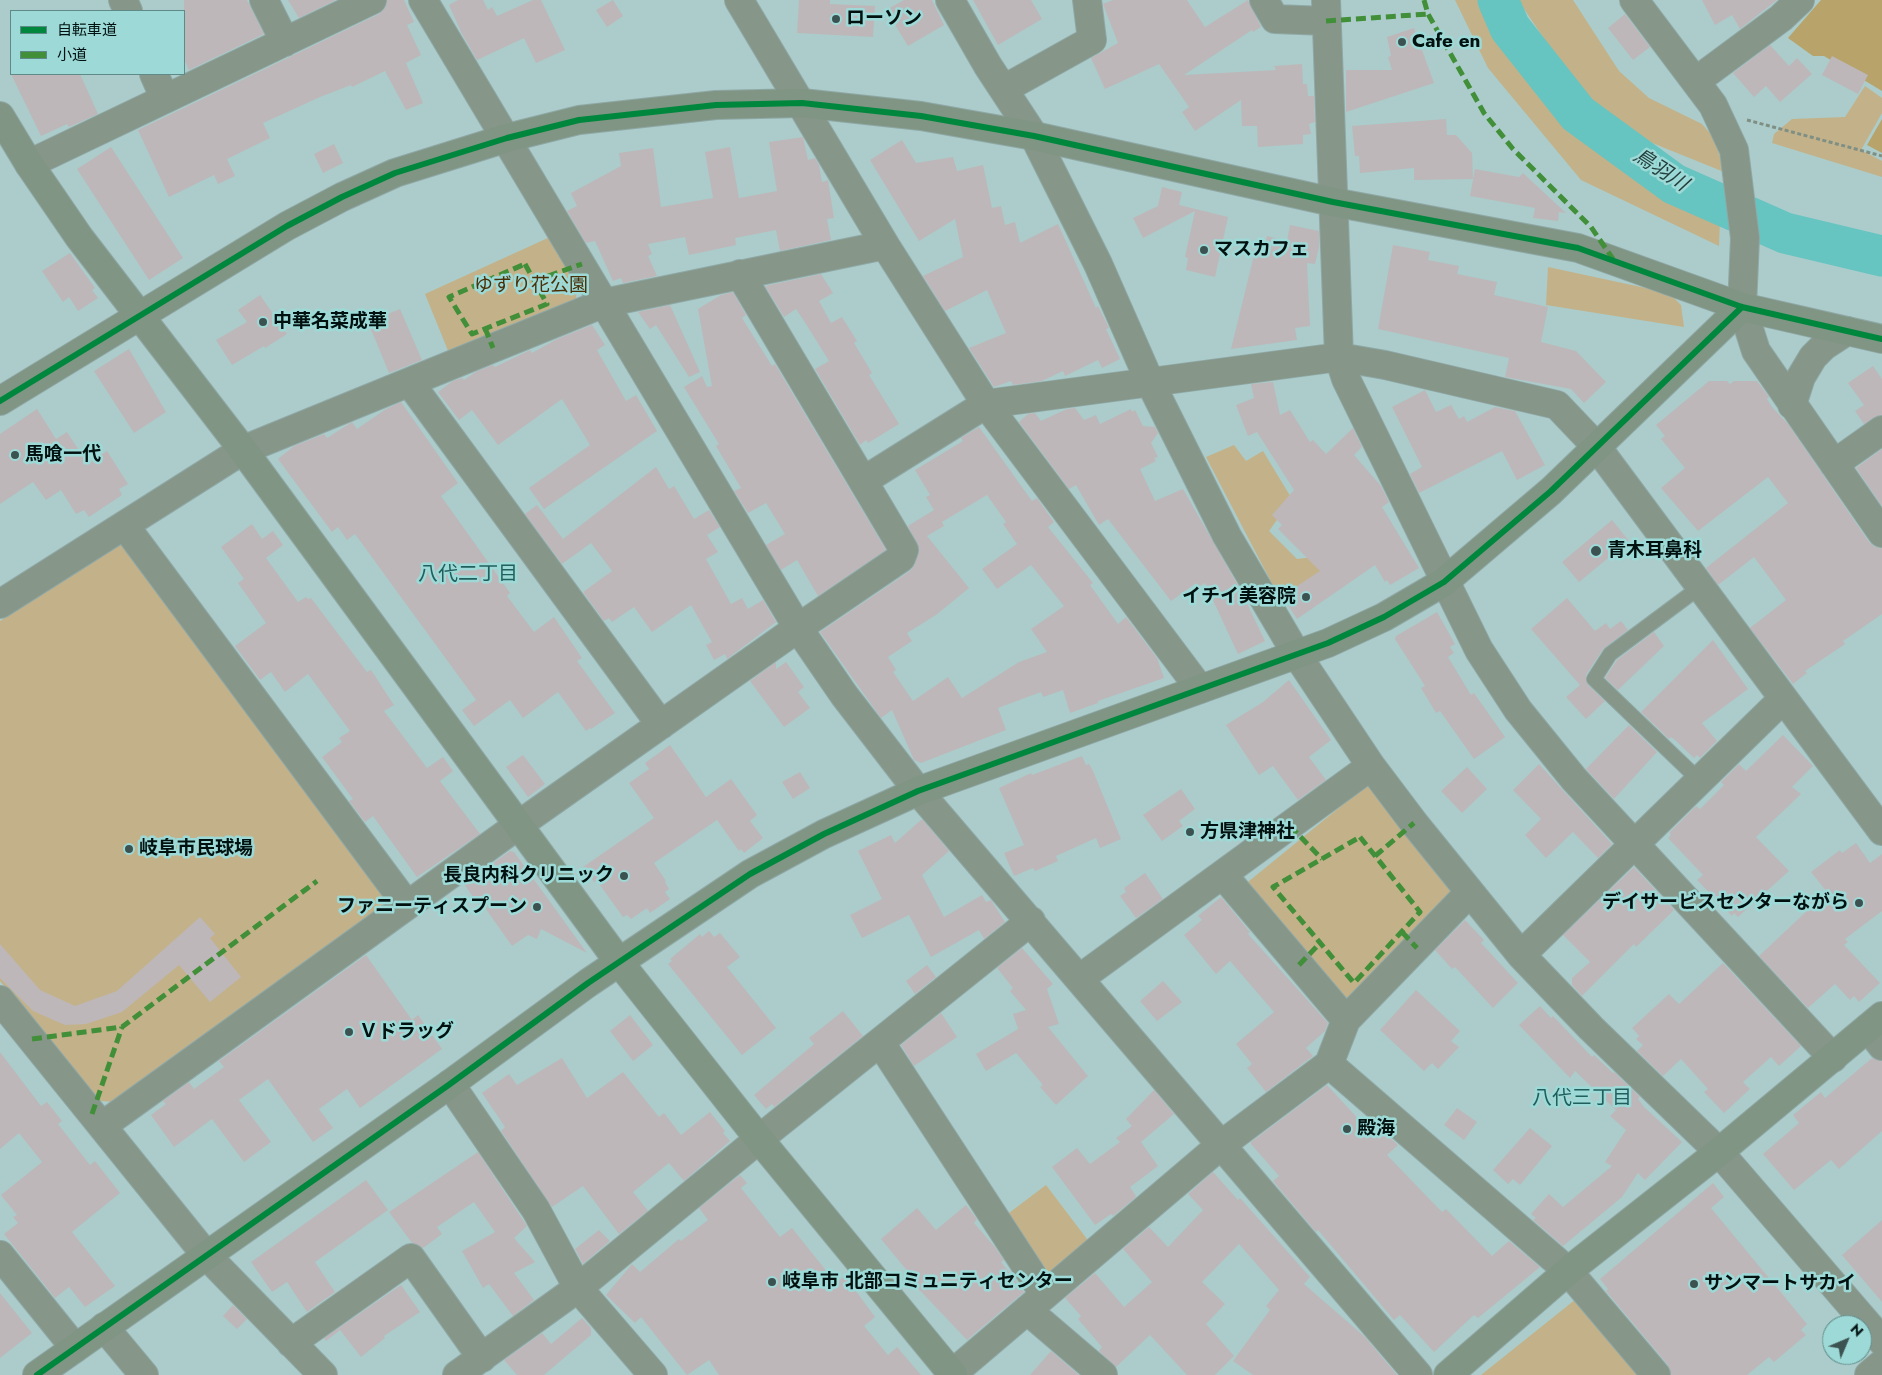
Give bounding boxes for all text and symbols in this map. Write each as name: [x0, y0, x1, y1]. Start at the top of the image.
place label: ローソン: [846, 8, 922, 30]
legend: [10, 10, 185, 75]
marker: ローソン: [830, 13, 842, 25]
text: 自転車道: [57, 19, 117, 41]
place label: Cafe en: [1412, 31, 1480, 53]
marker: Cafe en: [1396, 36, 1408, 48]
text: 小道: [57, 44, 87, 66]
water label: 鳥羽川: [1628, 145, 1692, 197]
place label: マスカフェ: [1214, 239, 1309, 261]
marker: マスカフェ: [1198, 244, 1210, 256]
park label: ゆずり花公園: [474, 275, 588, 297]
place label: 中華名菜成華: [273, 311, 387, 333]
marker: 中華名菜成華: [257, 316, 269, 328]
place label: 馬喰一代: [25, 444, 101, 466]
marker: 馬喰一代: [9, 449, 21, 461]
place label: 青木耳鼻科: [1607, 540, 1702, 562]
marker: 青木耳鼻科: [1589, 544, 1603, 558]
district label: 八代二丁目: [418, 563, 518, 587]
place label: イチイ美容院: [1182, 586, 1296, 608]
marker: イチイ美容院: [1300, 591, 1312, 603]
place label: 方県津神社: [1200, 821, 1295, 843]
marker: 方県津神社: [1184, 826, 1196, 838]
place label: 岐阜市民球場: [139, 838, 253, 860]
marker: 岐阜市民球場: [123, 843, 135, 855]
place label: 長良内科クリニック: [443, 865, 614, 887]
marker: 長良内科クリニック: [618, 870, 630, 882]
place label: デイサービスセンターながら: [1602, 892, 1849, 914]
place label: ファニーティスプーン: [337, 896, 527, 918]
marker: デイサービスセンターながら: [1853, 897, 1865, 909]
marker: ファニーティスプーン: [531, 901, 543, 913]
place label: Ｖドラッグ: [359, 1021, 454, 1043]
marker: Ｖドラッグ: [343, 1026, 355, 1038]
district label: 八代三丁目: [1532, 1087, 1632, 1111]
place label: 殿海: [1357, 1118, 1395, 1140]
marker: 殿海: [1341, 1123, 1353, 1135]
place label: 岐阜市 北部コミュニティセンター: [782, 1271, 1073, 1293]
place label: サンマートサカイ: [1704, 1273, 1856, 1295]
marker: 岐阜市 北部コミュニティセンター: [766, 1276, 778, 1288]
marker: サンマートサカイ: [1688, 1278, 1700, 1290]
north arrow: [1822, 1315, 1872, 1365]
text: N: [1846, 1319, 1868, 1341]

